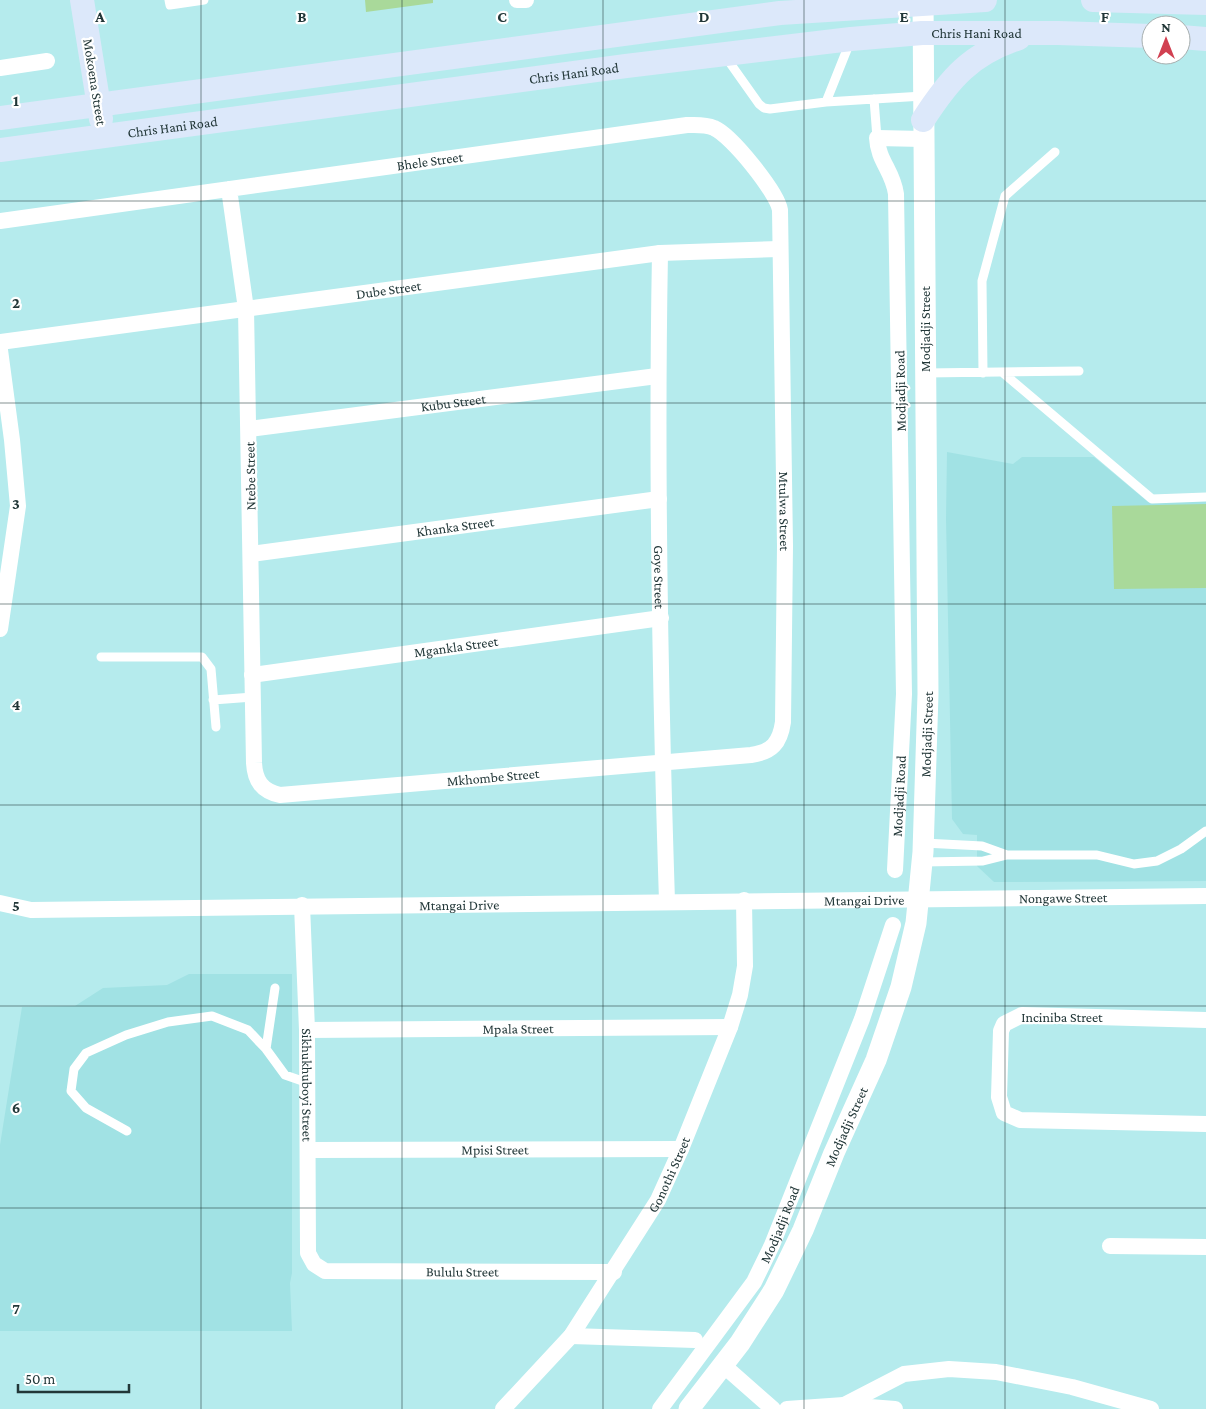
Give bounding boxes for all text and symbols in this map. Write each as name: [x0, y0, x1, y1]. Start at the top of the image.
text: A: [94, 8, 105, 25]
text: B: [297, 8, 307, 25]
text: C: [497, 8, 507, 25]
text: D: [698, 8, 710, 25]
text: E: [899, 8, 909, 25]
text: F: [1101, 8, 1110, 25]
north arrow: [1141, 15, 1191, 65]
text: N: [1161, 19, 1171, 35]
street label: Chris Hani Road: [931, 25, 1022, 41]
street label: Mokoena Street: [80, 37, 110, 127]
street label: Chris Hani Road: [528, 59, 620, 87]
text: 1: [13, 92, 19, 109]
street label: Chris Hani Road: [127, 113, 219, 141]
street label: Bhele Street: [396, 148, 464, 173]
street label: Dube Street: [355, 277, 422, 302]
street label: Modjadji Street: [917, 286, 934, 372]
text: 2: [12, 294, 20, 311]
street label: Modjadji Road: [891, 350, 910, 432]
street label: Kubu Street: [420, 390, 487, 415]
street label: Ntebe Street: [241, 441, 259, 510]
street label: Mtulwa Street: [776, 471, 793, 551]
text: 3: [12, 495, 20, 512]
street label: Khanka Street: [415, 513, 495, 540]
street label: Goye Street: [651, 545, 668, 609]
street label: Mgankla Street: [413, 633, 499, 660]
street label: Modjadji Street: [917, 691, 936, 778]
text: 4: [12, 696, 21, 713]
street label: Modjadji Road: [889, 754, 909, 837]
street label: Mkhombe Street: [446, 765, 540, 789]
street label: Nongawe Street: [1019, 889, 1108, 906]
street label: Mtangai Drive: [824, 892, 904, 909]
street label: Mtangai Drive: [419, 896, 499, 913]
text: 5: [12, 897, 20, 914]
street label: Inciniba Street: [1021, 1009, 1103, 1025]
street label: Mpala Street: [482, 1020, 554, 1037]
street label: Sikhukhuboyi Street: [299, 1028, 316, 1142]
street label: Modjadji Street: [821, 1084, 871, 1169]
text: 6: [12, 1099, 20, 1116]
street label: Gonothi Street: [644, 1134, 693, 1215]
street label: Mpisi Street: [461, 1141, 529, 1158]
street label: Modjadji Road: [757, 1183, 803, 1265]
street label: Bululu Street: [426, 1263, 499, 1280]
text: 7: [12, 1300, 20, 1317]
scale bar: [18, 1362, 129, 1394]
text: 50 m: [25, 1371, 55, 1387]

